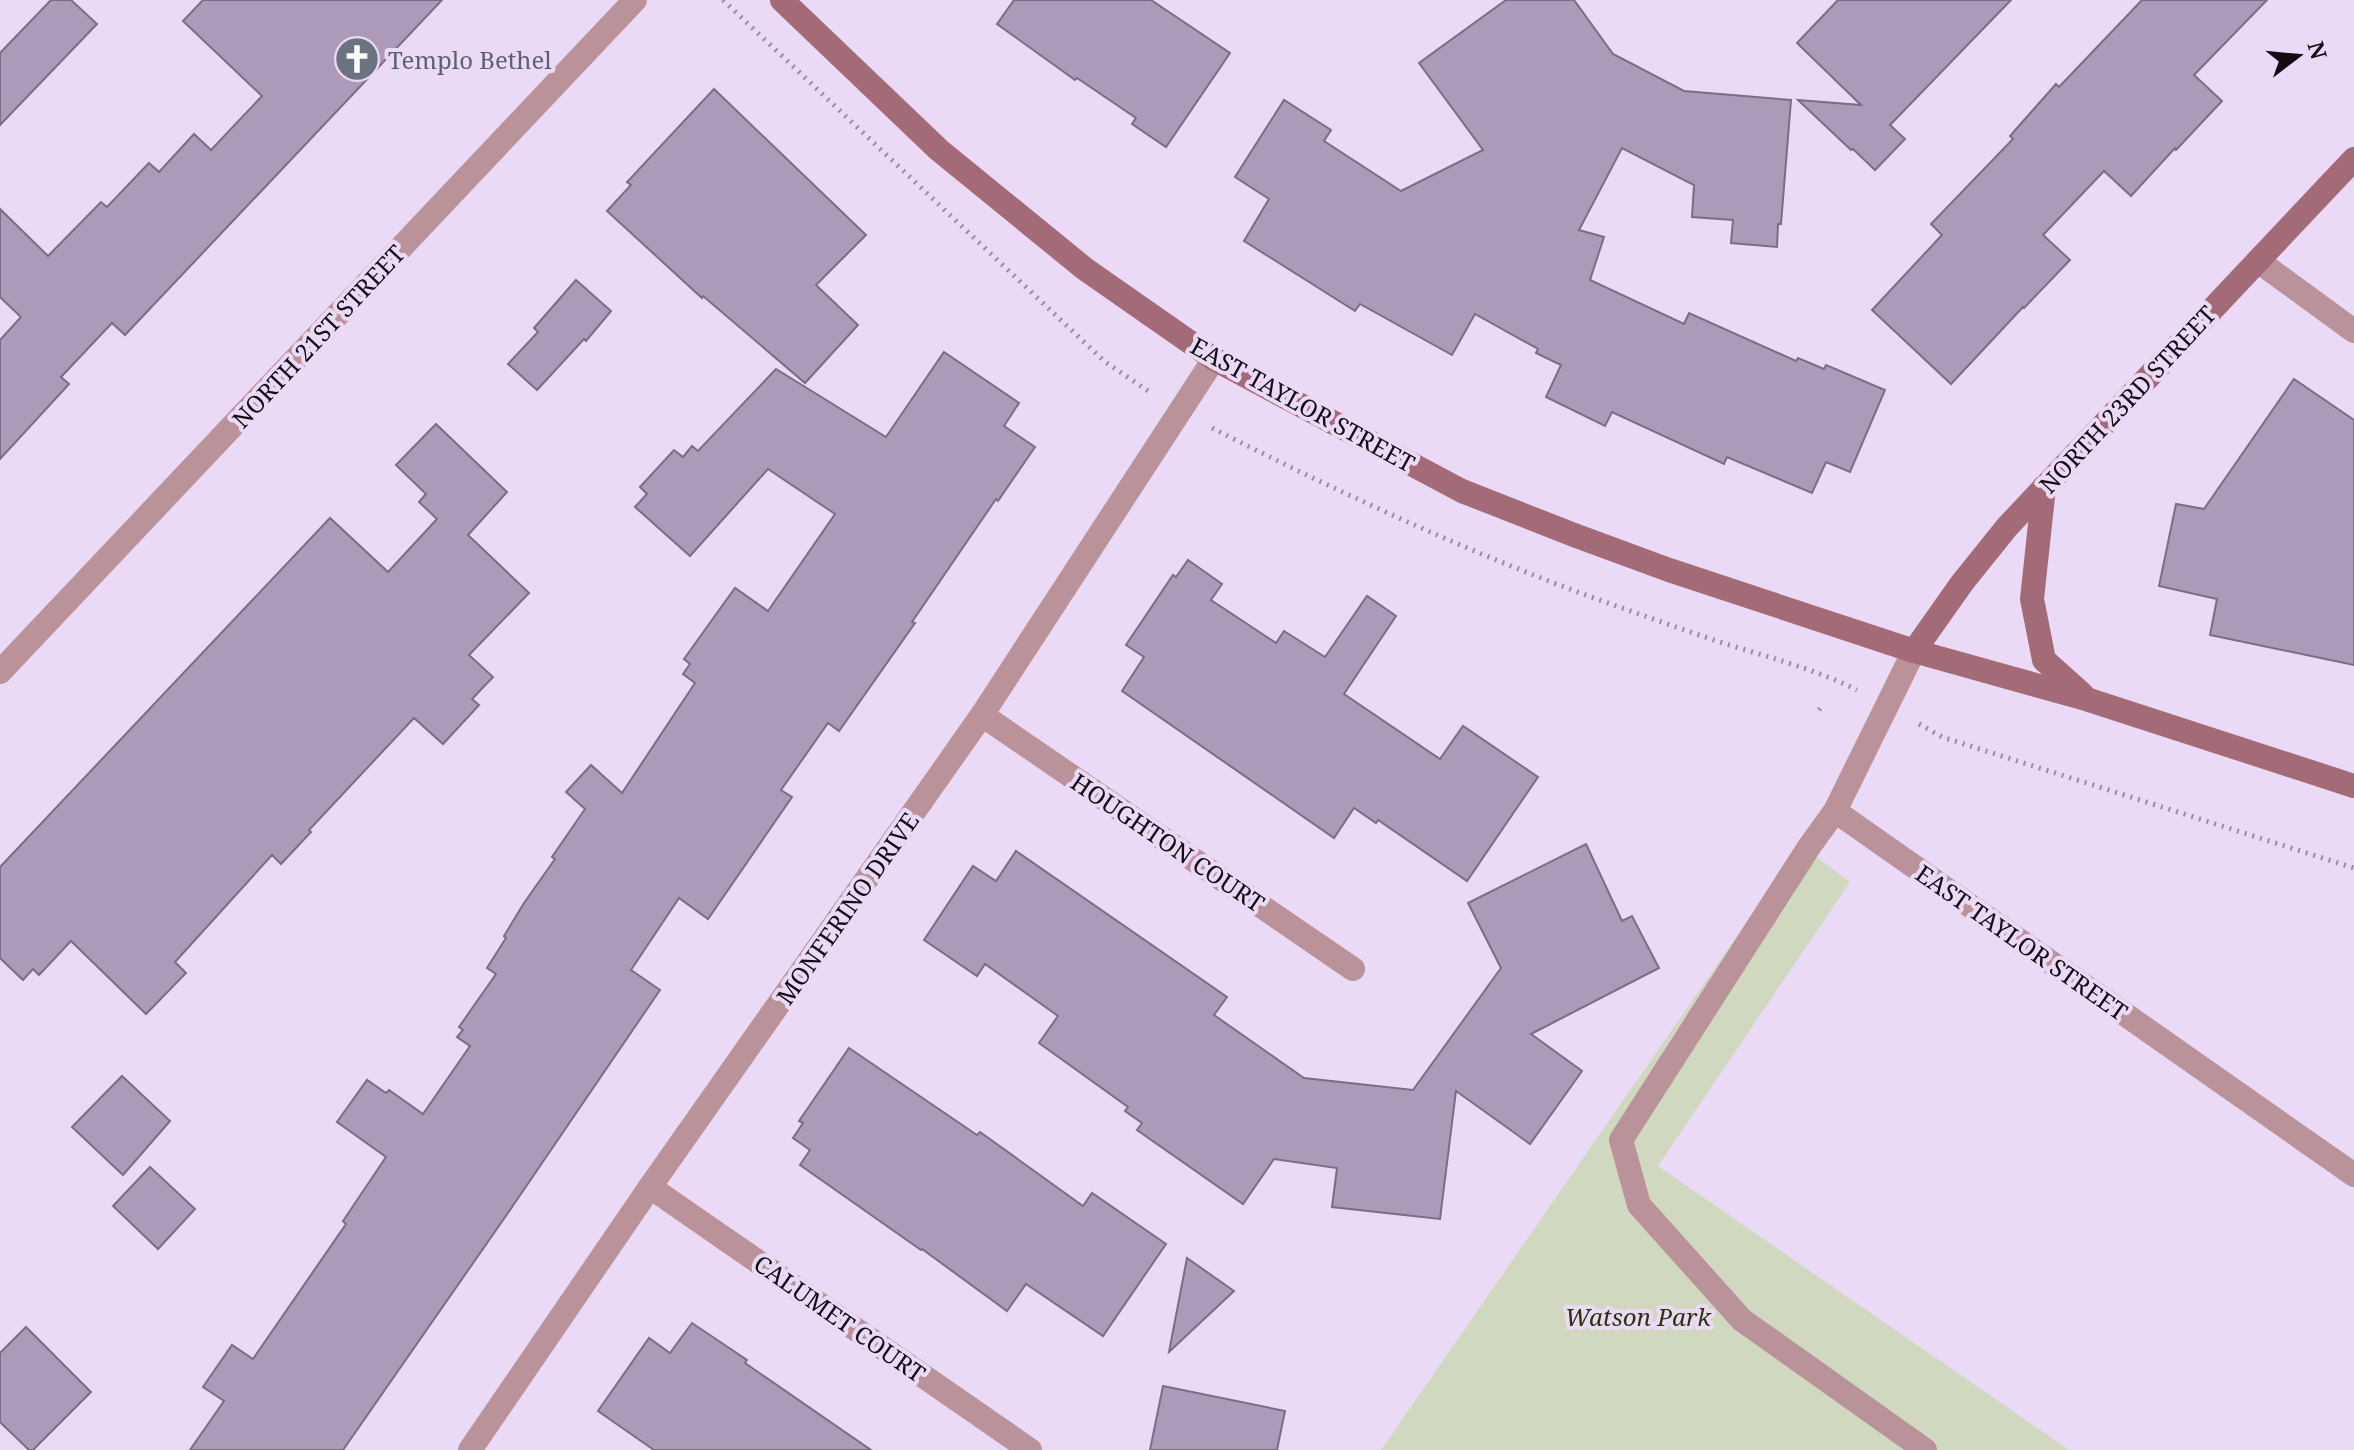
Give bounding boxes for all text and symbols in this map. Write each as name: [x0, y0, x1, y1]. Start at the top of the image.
north arrow: [2258, 16, 2338, 96]
church icon: Templo Bethel: [333, 35, 381, 83]
text: N: [2301, 38, 2335, 63]
place label: Templo Bethel: [388, 43, 552, 76]
street label: NORTH 21ST STREET: [224, 237, 412, 435]
street label: NORTH 23RD STREET: [2031, 298, 2223, 500]
street label: EAST TAYLOR STREET: [1185, 329, 1421, 479]
street label: HOUGHTON COURT: [1065, 765, 1271, 919]
street label: MONFERINO DRIVE: [768, 805, 926, 1011]
street label: EAST TAYLOR STREET: [1910, 856, 2135, 1028]
street label: CALUMET COURT: [748, 1247, 932, 1390]
park label: Watson Park: [1565, 1300, 1712, 1333]

